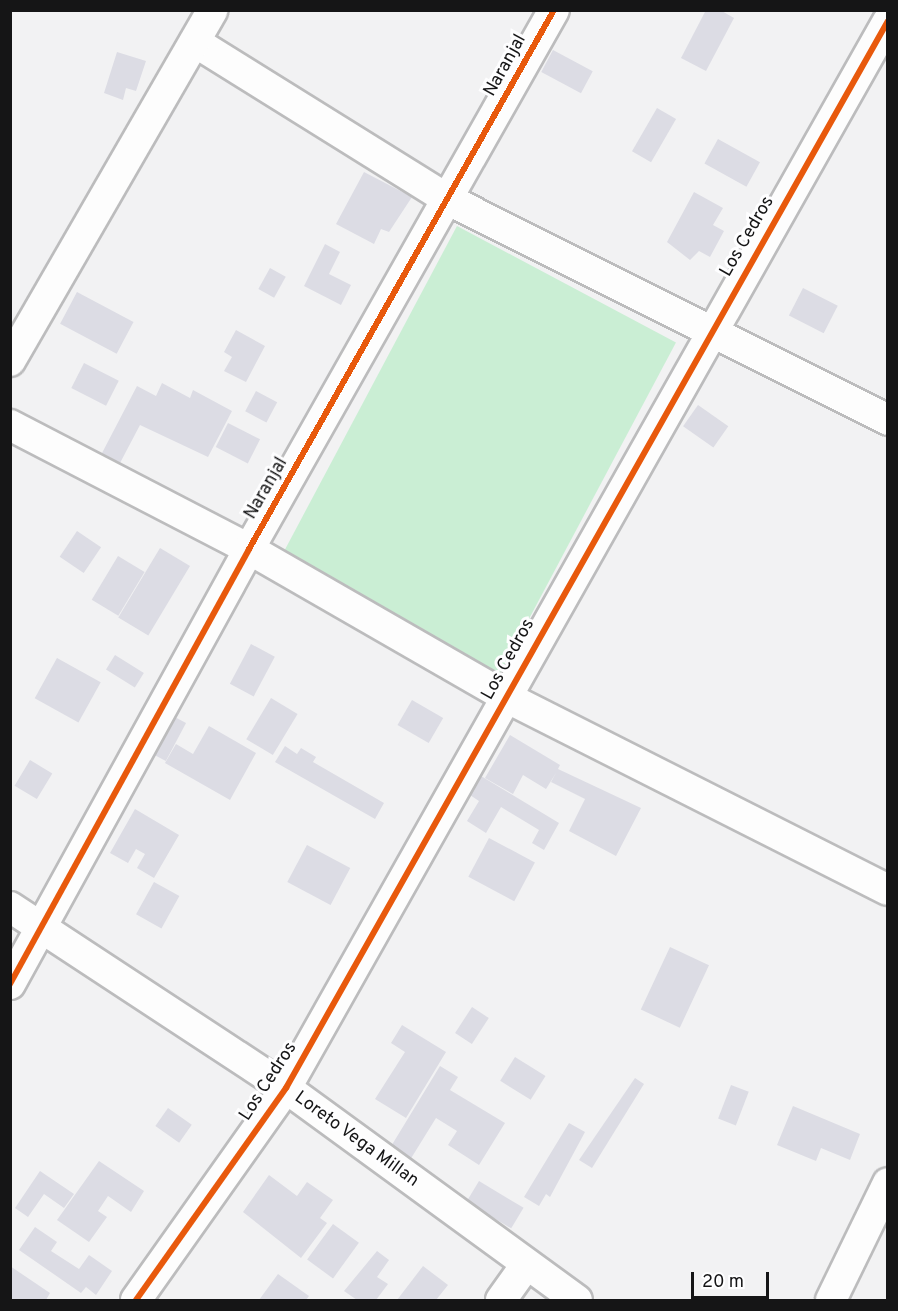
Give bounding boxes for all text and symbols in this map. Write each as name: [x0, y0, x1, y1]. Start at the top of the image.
street label: Naranjal: [480, 31, 532, 101]
street label: Los Cedros: [716, 193, 780, 281]
street label: Naranjal: [241, 454, 293, 524]
street label: Los Cedros: [478, 616, 540, 704]
street label: Los Cedros: [236, 1039, 302, 1125]
street label: Loreto Vega Millan: [289, 1087, 423, 1193]
scale bar: [694, 1260, 772, 1298]
text: 20 m: [702, 1271, 744, 1294]

